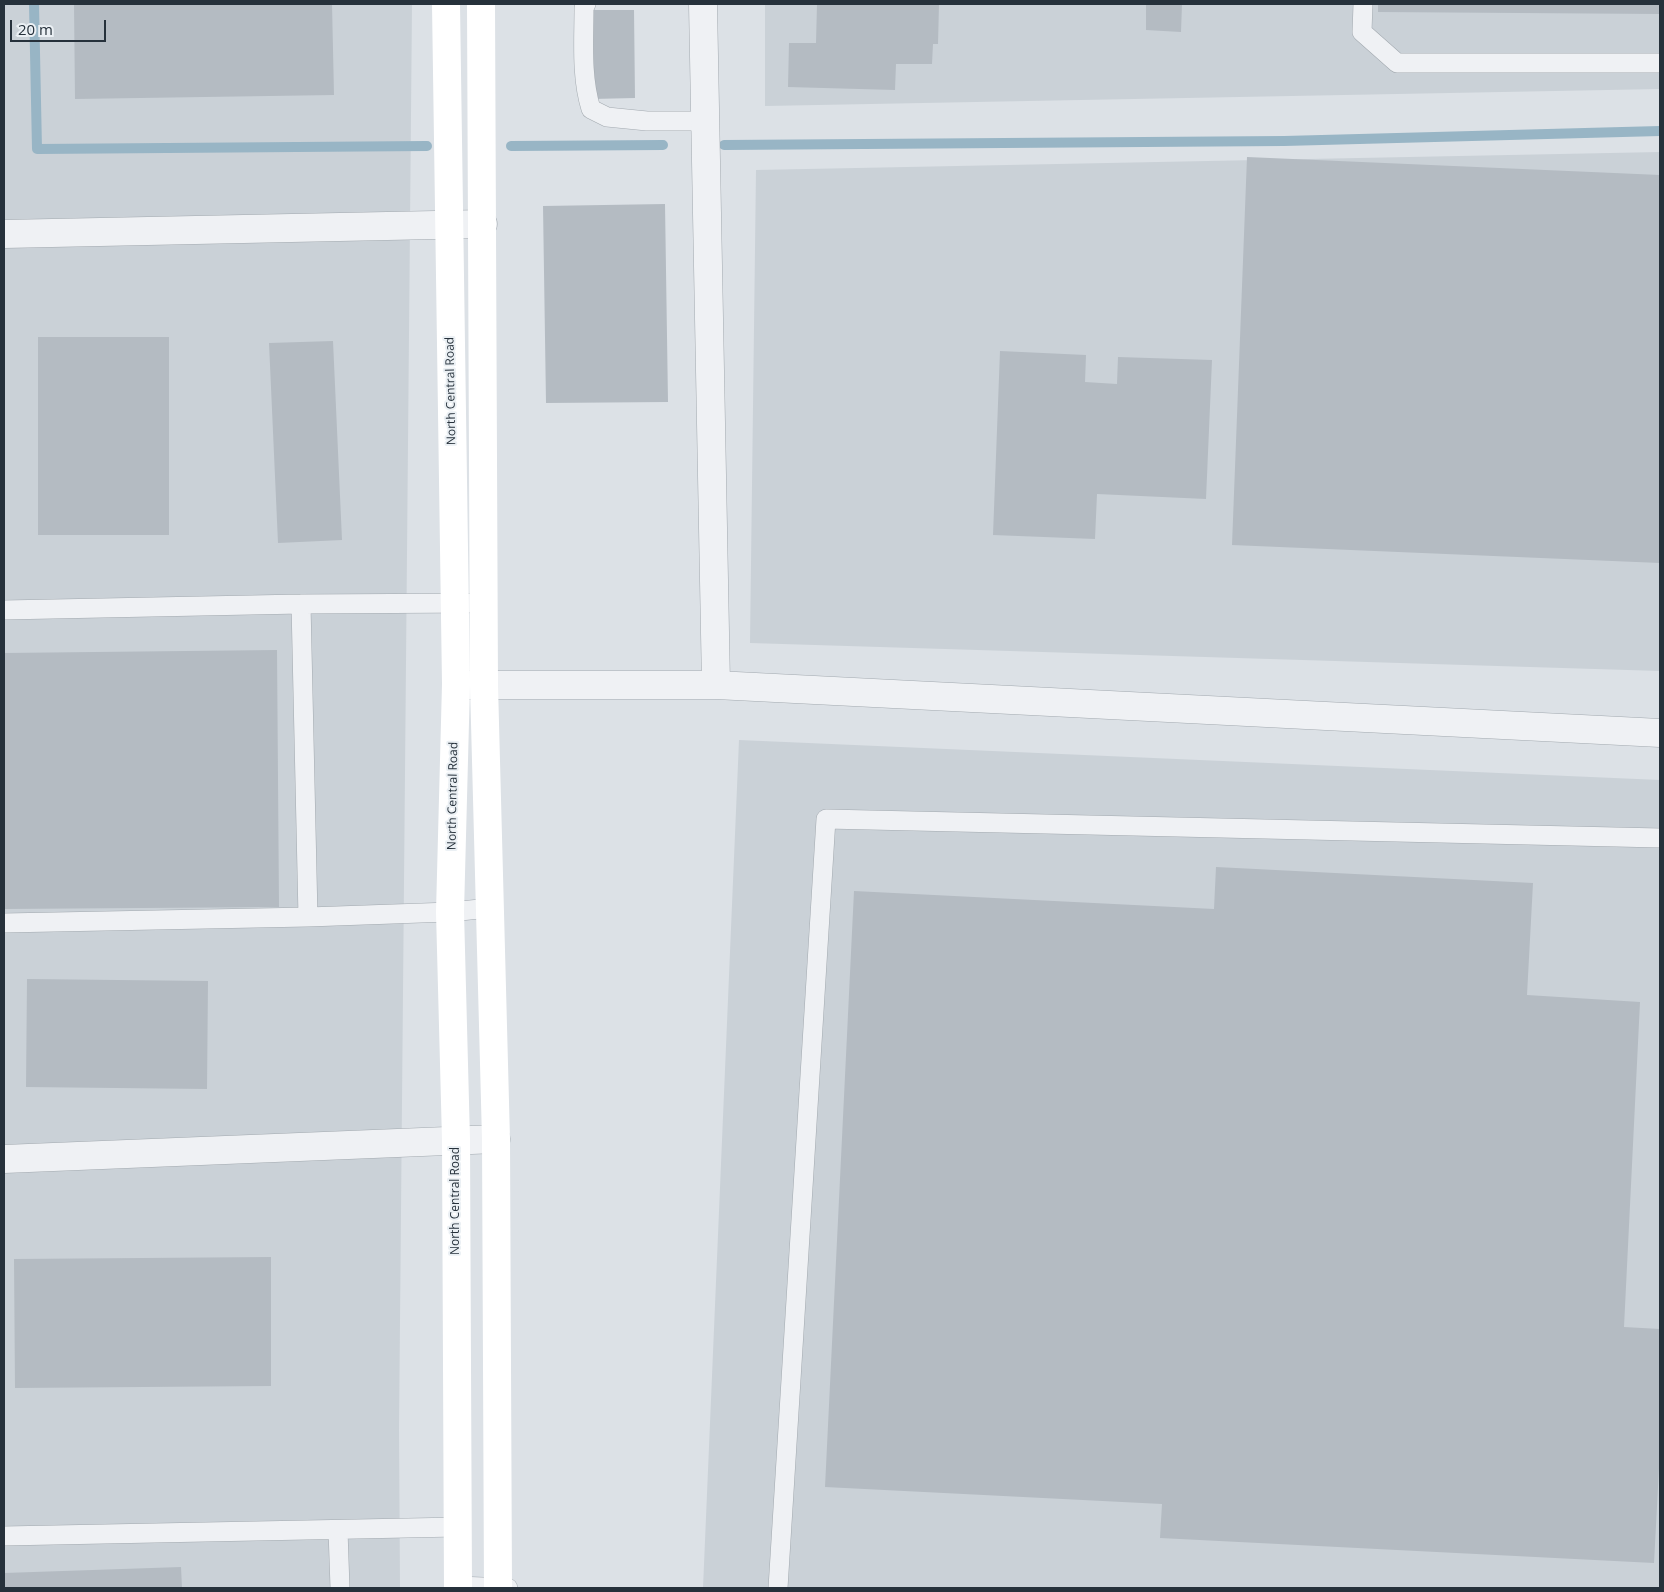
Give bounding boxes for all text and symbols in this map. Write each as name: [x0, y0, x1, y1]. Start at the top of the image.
scale bar: [12, 10, 109, 42]
text: 20 m: [18, 19, 53, 39]
street label: North Central Road: [443, 337, 459, 445]
street label: North Central Road: [445, 742, 461, 850]
street label: North Central Road: [449, 1147, 463, 1255]

